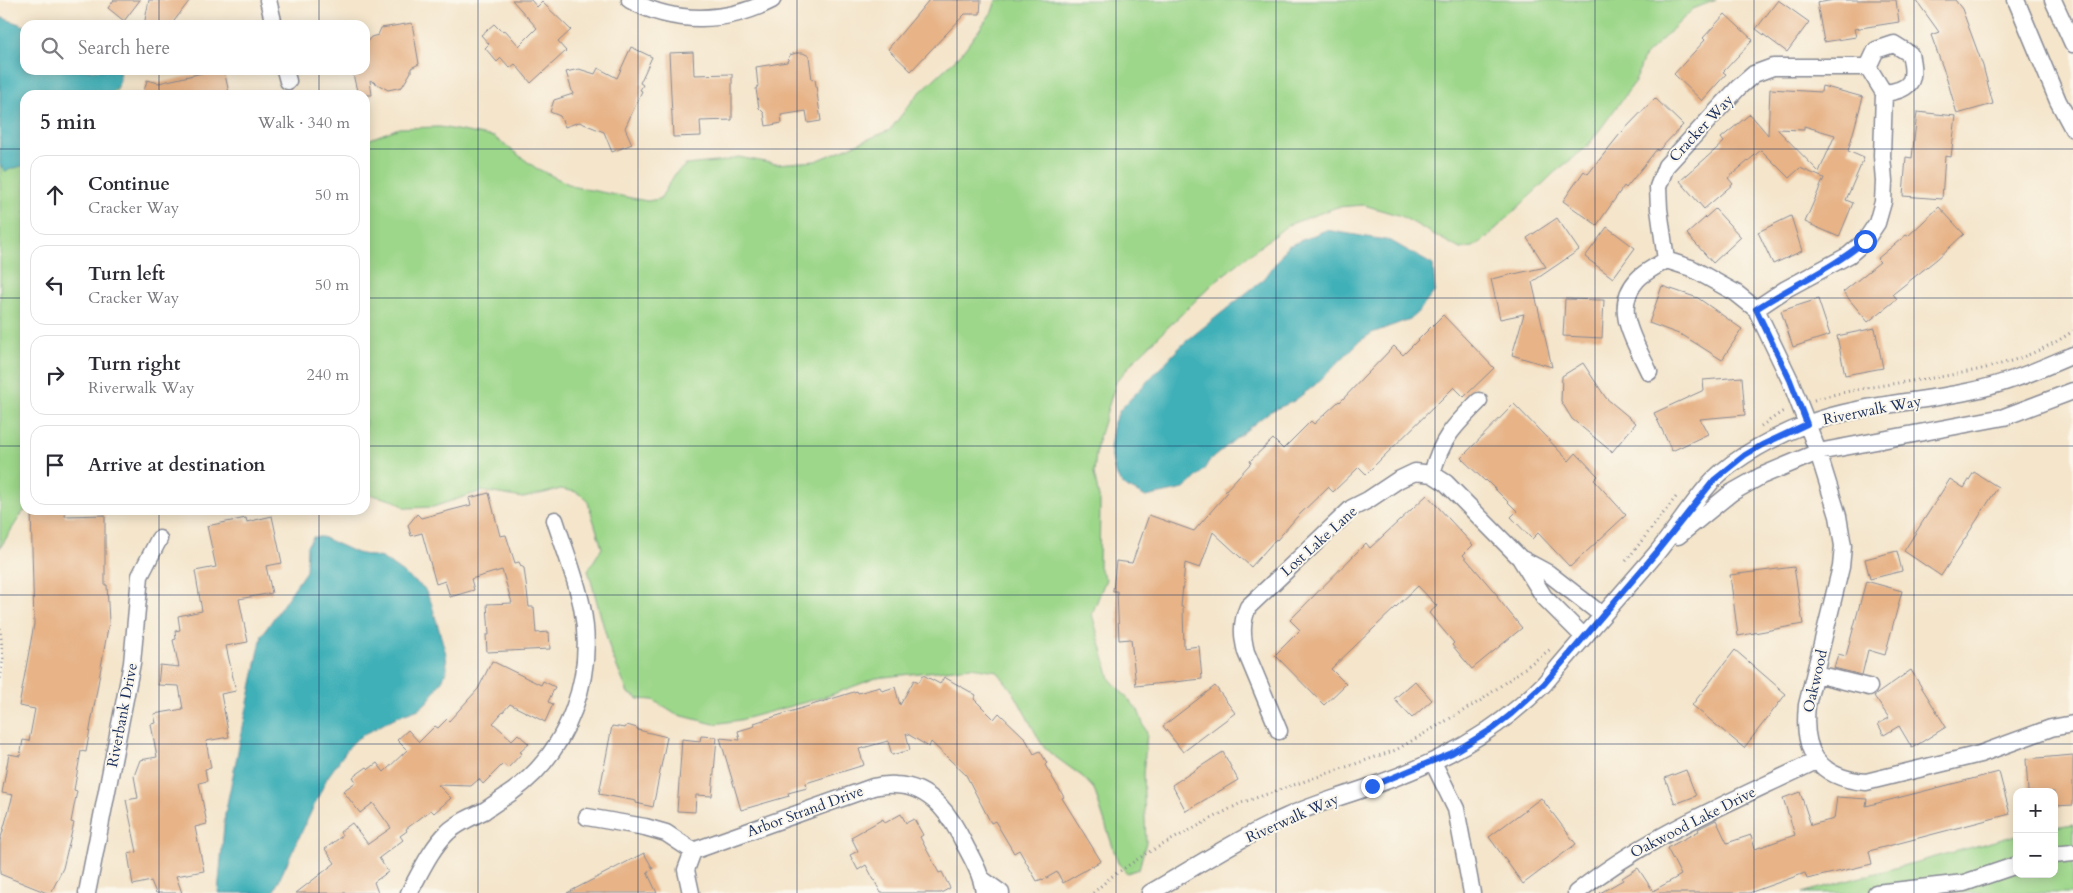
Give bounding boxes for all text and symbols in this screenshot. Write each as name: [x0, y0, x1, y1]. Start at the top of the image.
search box: [20, 20, 370, 75]
icon: search: [38, 34, 66, 62]
text: Search here: [78, 35, 170, 61]
street label: Cracker Way: [1665, 90, 1738, 166]
text: 5 min: [40, 108, 96, 137]
text: Walk · 340 m: [258, 112, 350, 134]
text: Continue: [88, 171, 170, 197]
icon: ahead: [41, 181, 69, 209]
text: 50 m: [315, 184, 349, 206]
text: Cracker Way: [88, 197, 179, 219]
route start: [1854, 230, 1877, 253]
text: Turn left: [88, 261, 165, 287]
icon: left: [41, 271, 69, 299]
text: 50 m: [315, 274, 349, 296]
text: Cracker Way: [88, 287, 179, 309]
text: Turn right: [88, 351, 180, 377]
icon: right: [41, 361, 69, 389]
text: 240 m: [307, 364, 349, 386]
text: Riverwalk Way: [88, 377, 195, 399]
street label: Riverwalk Way: [1821, 391, 1923, 429]
icon: arrive: [41, 451, 69, 479]
text: Arrive at destination: [88, 452, 265, 478]
street label: Lost Lake Lane: [1277, 501, 1362, 581]
street label: Oakwood: [1798, 648, 1832, 714]
street label: Riverbank Drive: [102, 661, 142, 769]
route end: [1361, 775, 1384, 798]
street label: Arbor Strand Drive: [744, 781, 866, 841]
street label: Oakwood Lake Drive: [1627, 782, 1759, 862]
map controls: [2013, 788, 2058, 878]
button: +: [2013, 788, 2058, 833]
street label: Riverwalk Way: [1242, 789, 1342, 847]
button: −: [2013, 833, 2058, 878]

